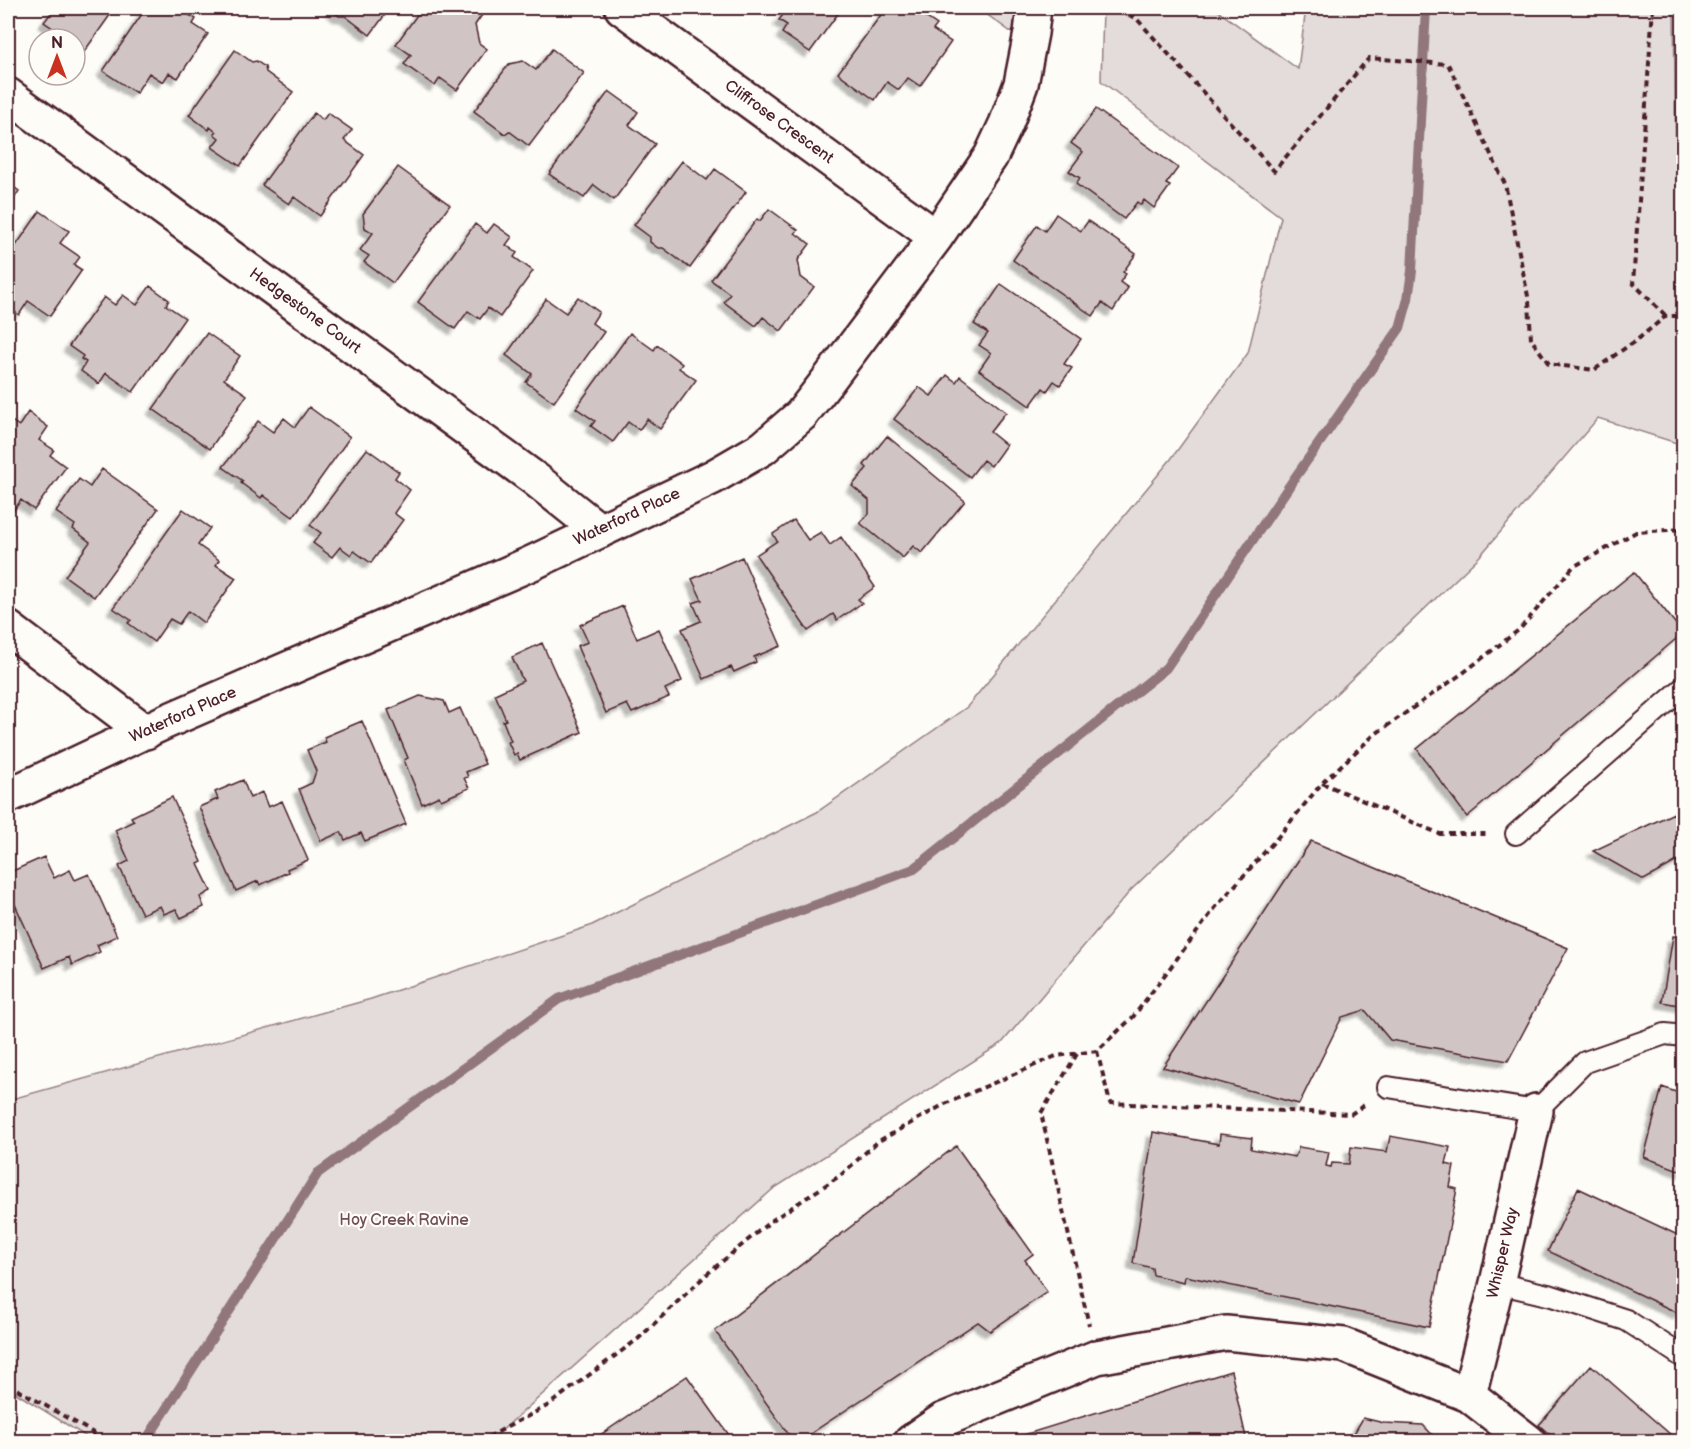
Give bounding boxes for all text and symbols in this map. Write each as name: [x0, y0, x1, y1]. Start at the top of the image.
north arrow: [27, 27, 87, 87]
text: N: [51, 34, 63, 53]
street label: Cliffrose Crescent: [721, 76, 837, 168]
street label: Hedgestone Court: [245, 264, 365, 358]
street label: Waterford Place: [571, 484, 684, 550]
street label: Waterford Place: [126, 683, 240, 747]
street label: Whisper Way: [1483, 1205, 1523, 1300]
park label: Hoy Creek Ravine: [339, 1211, 469, 1230]

